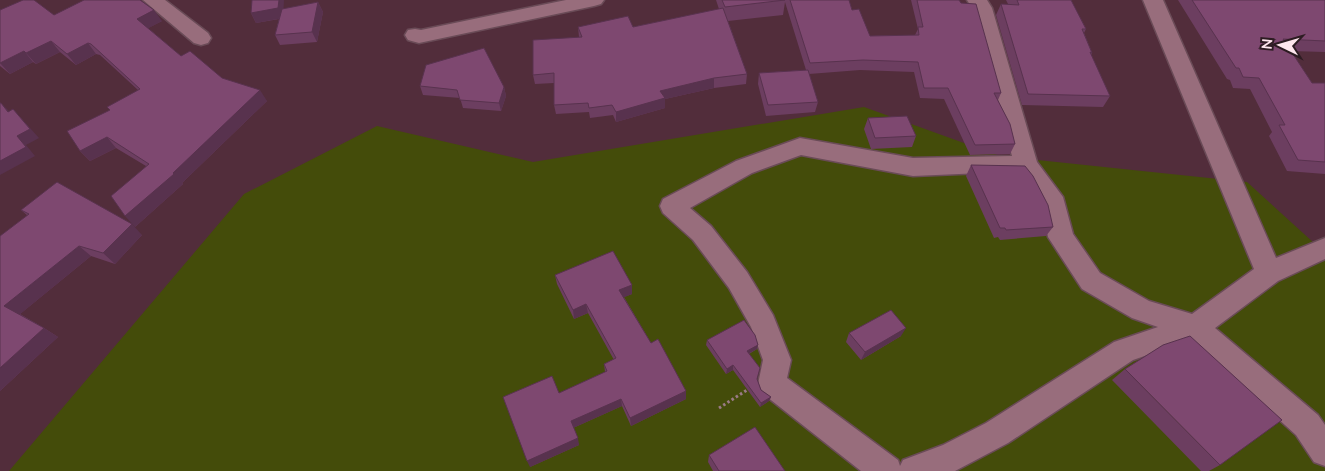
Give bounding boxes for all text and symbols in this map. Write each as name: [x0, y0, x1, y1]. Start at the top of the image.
north arrow: [1255, 20, 1305, 70]
text: N: [1258, 38, 1275, 50]

